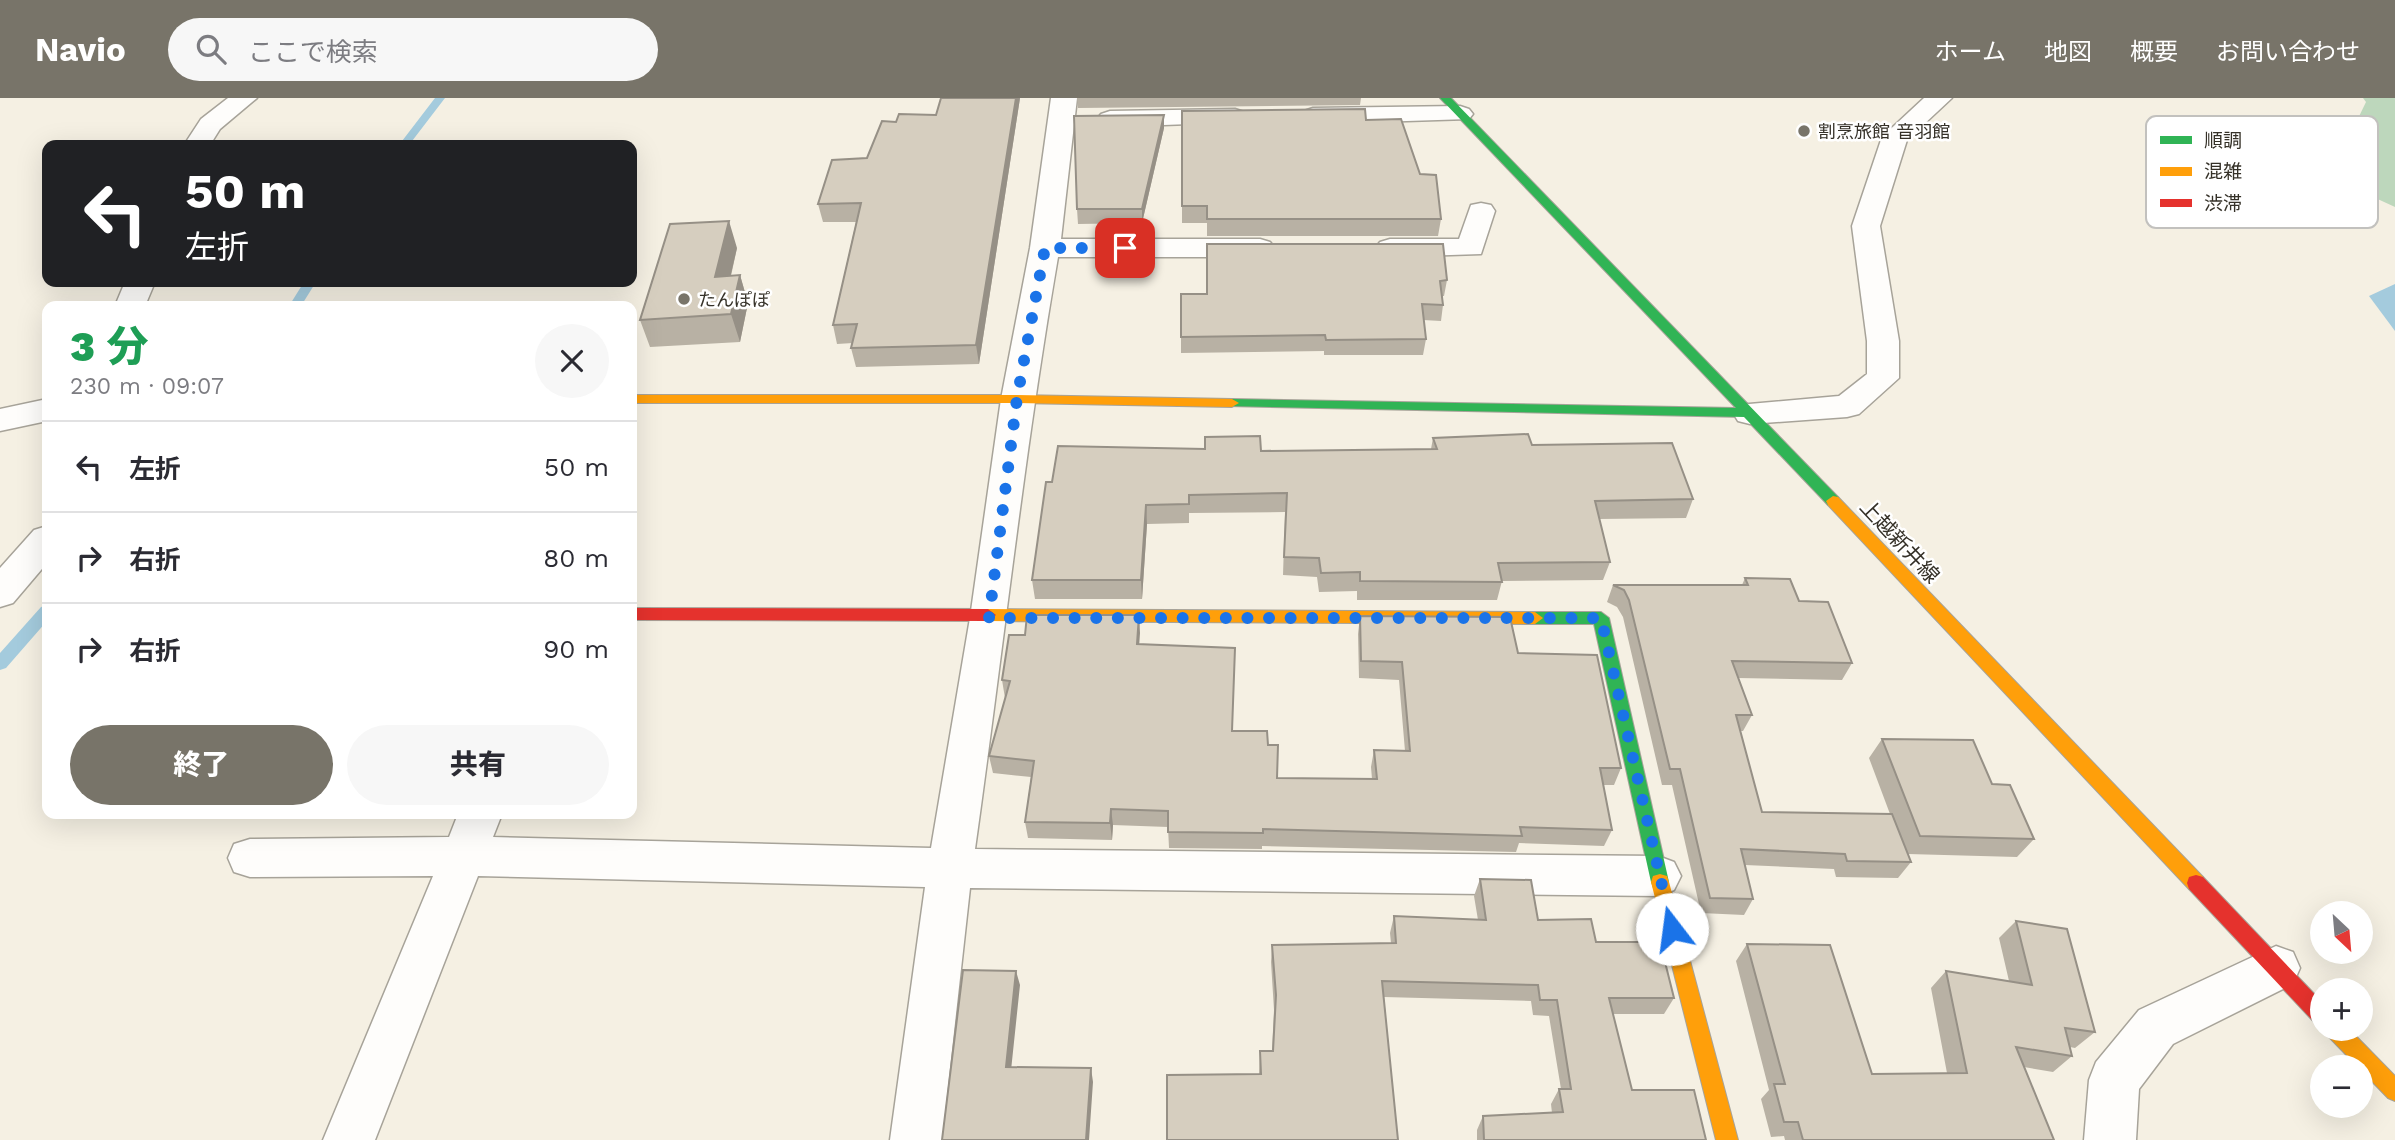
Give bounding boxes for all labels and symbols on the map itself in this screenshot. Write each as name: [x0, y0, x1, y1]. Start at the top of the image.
legend: [2146, 116, 2378, 228]
place label: 割烹旅館 音羽館: [1818, 121, 1950, 142]
marker: 割烹旅館 音羽館: [1796, 123, 1812, 139]
text: 順調: [2204, 129, 2242, 152]
text: 混雑: [2204, 160, 2242, 183]
text: 渋滞: [2204, 192, 2242, 215]
pin: [1095, 218, 1155, 278]
place label: たんぽぽ: [698, 289, 770, 310]
marker: たんぽぽ: [676, 291, 692, 307]
street label: 上越新井線: [1855, 494, 1945, 588]
position arrow: [1635, 892, 1709, 966]
north arrow: [2310, 901, 2373, 964]

